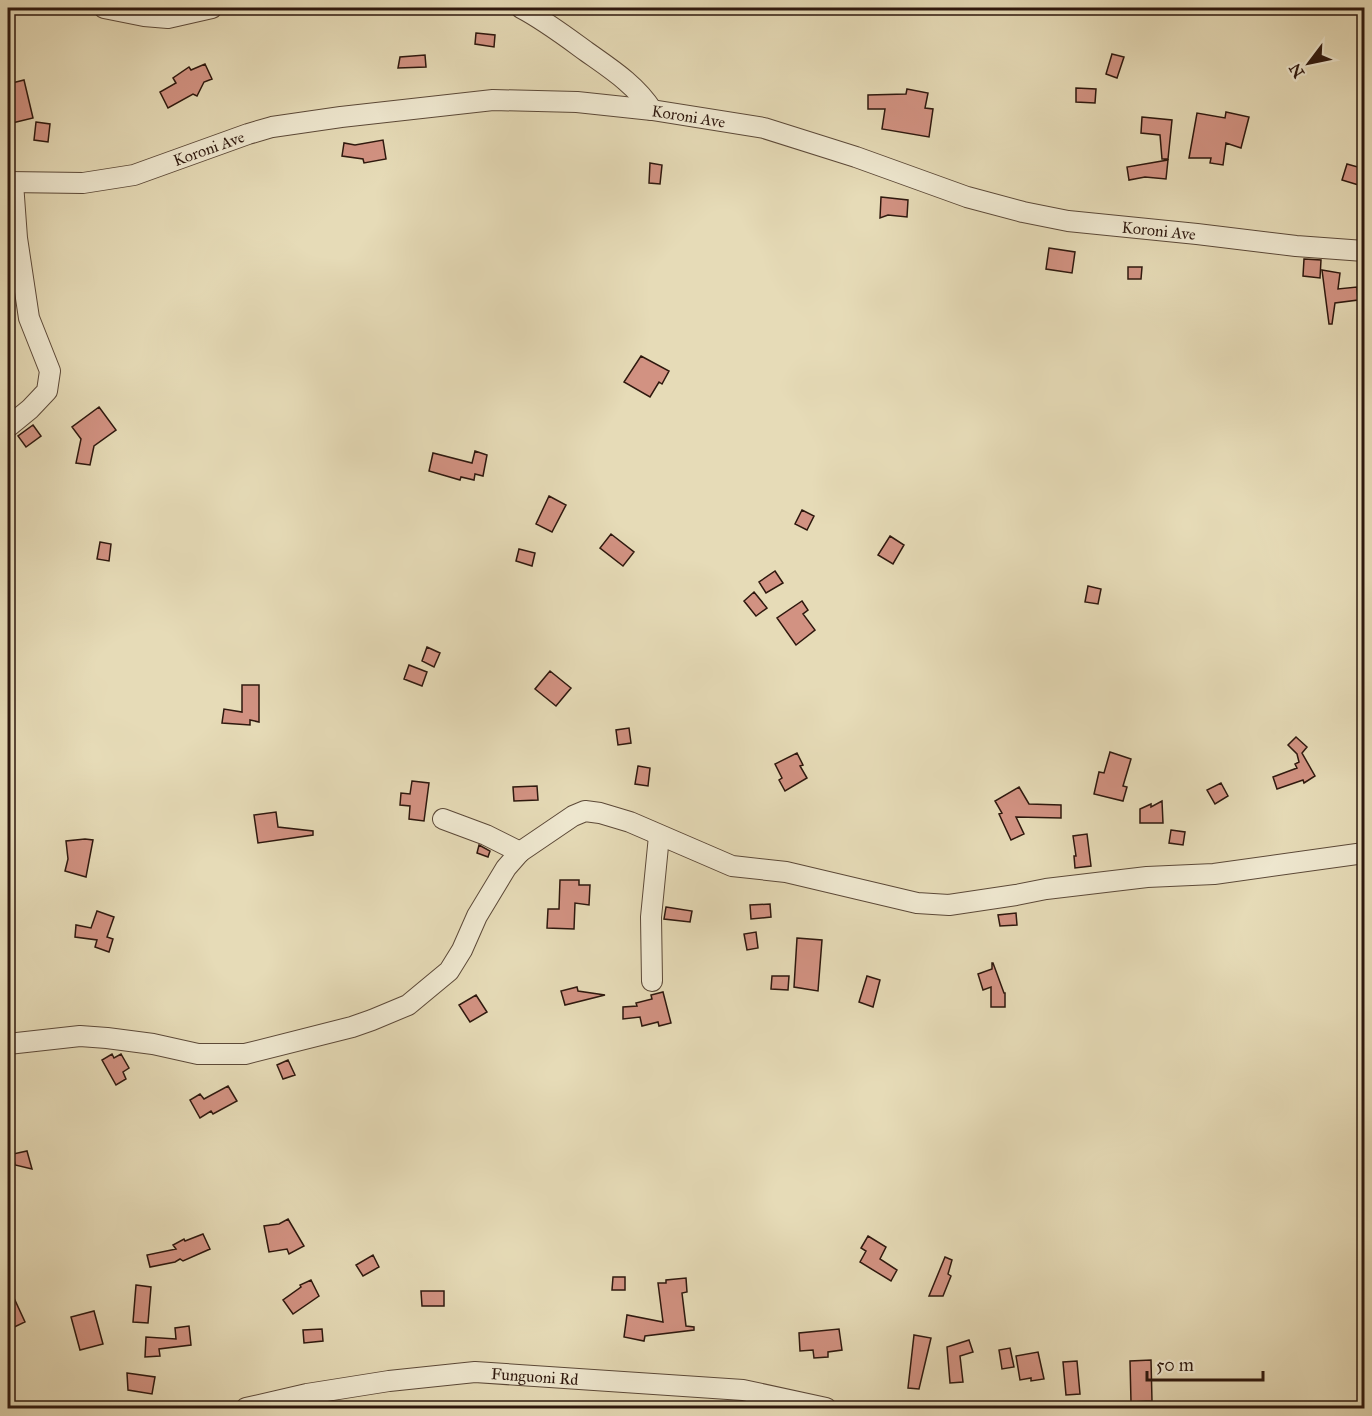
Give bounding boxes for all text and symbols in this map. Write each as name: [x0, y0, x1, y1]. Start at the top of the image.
north arrow: [1279, 33, 1339, 93]
text: N: [1285, 60, 1308, 81]
street label: Koroni Ave: [650, 101, 727, 131]
street label: Koroni Ave: [171, 127, 247, 170]
street label: Koroni Ave: [1121, 217, 1197, 243]
scale bar: [1147, 1344, 1262, 1382]
text: 50 m: [1156, 1354, 1194, 1376]
street label: Funguoni Rd: [490, 1364, 579, 1388]

